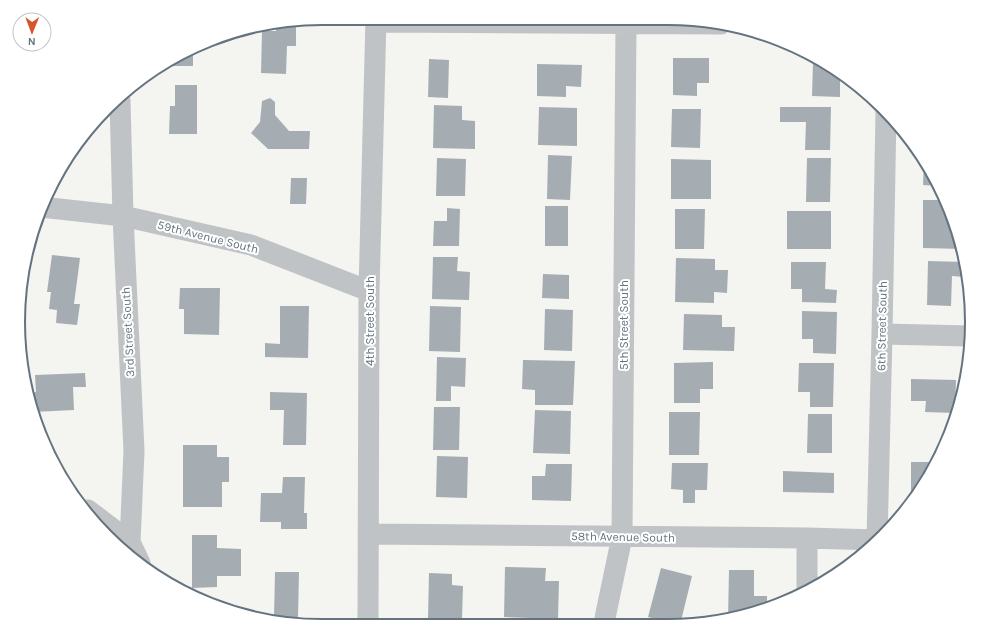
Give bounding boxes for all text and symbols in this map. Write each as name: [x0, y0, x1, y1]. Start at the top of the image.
north arrow: [12, 12, 52, 52]
text: N: [28, 35, 36, 48]
street label: 59th Avenue South: [156, 218, 260, 256]
street label: 4th Street South: [363, 276, 377, 366]
street label: 5th Street South: [617, 280, 631, 370]
street label: 6th Street South: [874, 281, 890, 371]
street label: 3rd Street South: [119, 287, 137, 377]
street label: 58th Avenue South: [571, 529, 675, 545]

